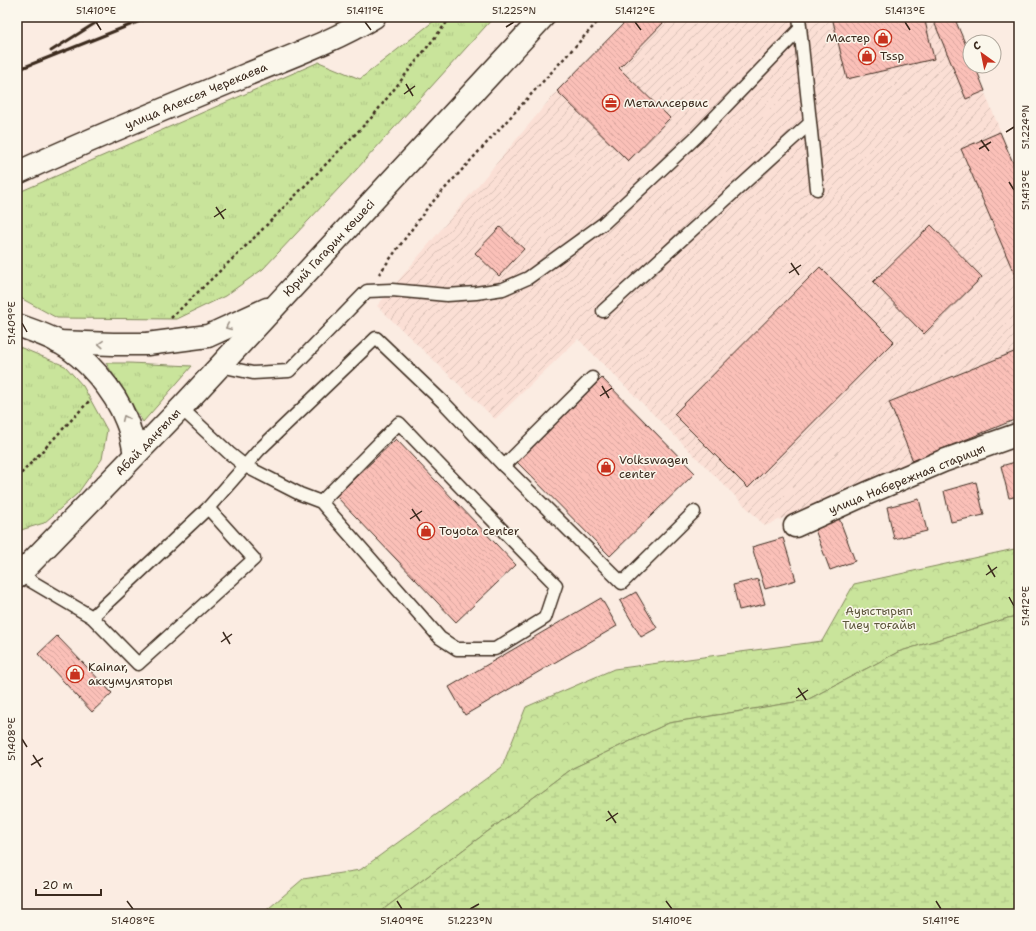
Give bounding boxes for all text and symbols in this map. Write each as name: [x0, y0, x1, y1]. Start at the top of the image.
text: 51.410°E: [76, 4, 116, 17]
text: 51.411°E: [346, 4, 384, 17]
text: 51.225°N: [492, 4, 536, 17]
text: 51.412°E: [615, 4, 655, 17]
text: 51.413°E: [885, 4, 925, 17]
shop icon: Мастер: [873, 28, 893, 48]
place label: Мастер: [826, 30, 870, 46]
north arrow: [962, 34, 1002, 74]
text: С: [970, 38, 984, 54]
shop icon: Tssp: [857, 46, 877, 66]
place label: Tssp: [880, 48, 904, 64]
street label: улица Алексея Черекаева: [122, 58, 270, 133]
office icon: Металлсервис: [601, 93, 621, 113]
place label: Металлсервис: [624, 95, 708, 111]
text: 51.224°N: [1019, 105, 1032, 149]
text: 51.413°E: [1019, 170, 1032, 210]
street label: Юрий Гагарин көшесі: [280, 196, 378, 300]
text: 51.409°E: [5, 301, 18, 345]
one-way arrow: [225, 322, 233, 330]
one-way arrow: [98, 339, 104, 348]
street label: Абай даңғылы: [112, 405, 184, 479]
one-way arrow: [122, 415, 130, 422]
street label: улица Набережная старицы: [826, 440, 988, 518]
place label: Volkswagen center: [619, 452, 688, 482]
shop icon: Volkswagen center: [596, 457, 616, 477]
shop icon: Toyota center: [416, 521, 436, 541]
place label: Toyota center: [439, 523, 520, 539]
text: 51.412°E: [1019, 586, 1032, 626]
park label: Ауыстырып Тиеу тоғайы: [842, 603, 916, 633]
place label: Kainar, аккумуляторы: [88, 659, 173, 689]
shop icon: Kainar, аккумуляторы: [65, 664, 85, 684]
text: 51.408°E: [5, 717, 18, 761]
scale bar: [36, 871, 101, 897]
text: 20 m: [42, 877, 73, 893]
text: 51.408°E: [111, 914, 155, 927]
text: 51.409°E: [380, 914, 424, 927]
text: 51.223°N: [448, 914, 492, 927]
text: 51.410°E: [652, 914, 692, 927]
text: 51.411°E: [922, 914, 960, 927]

